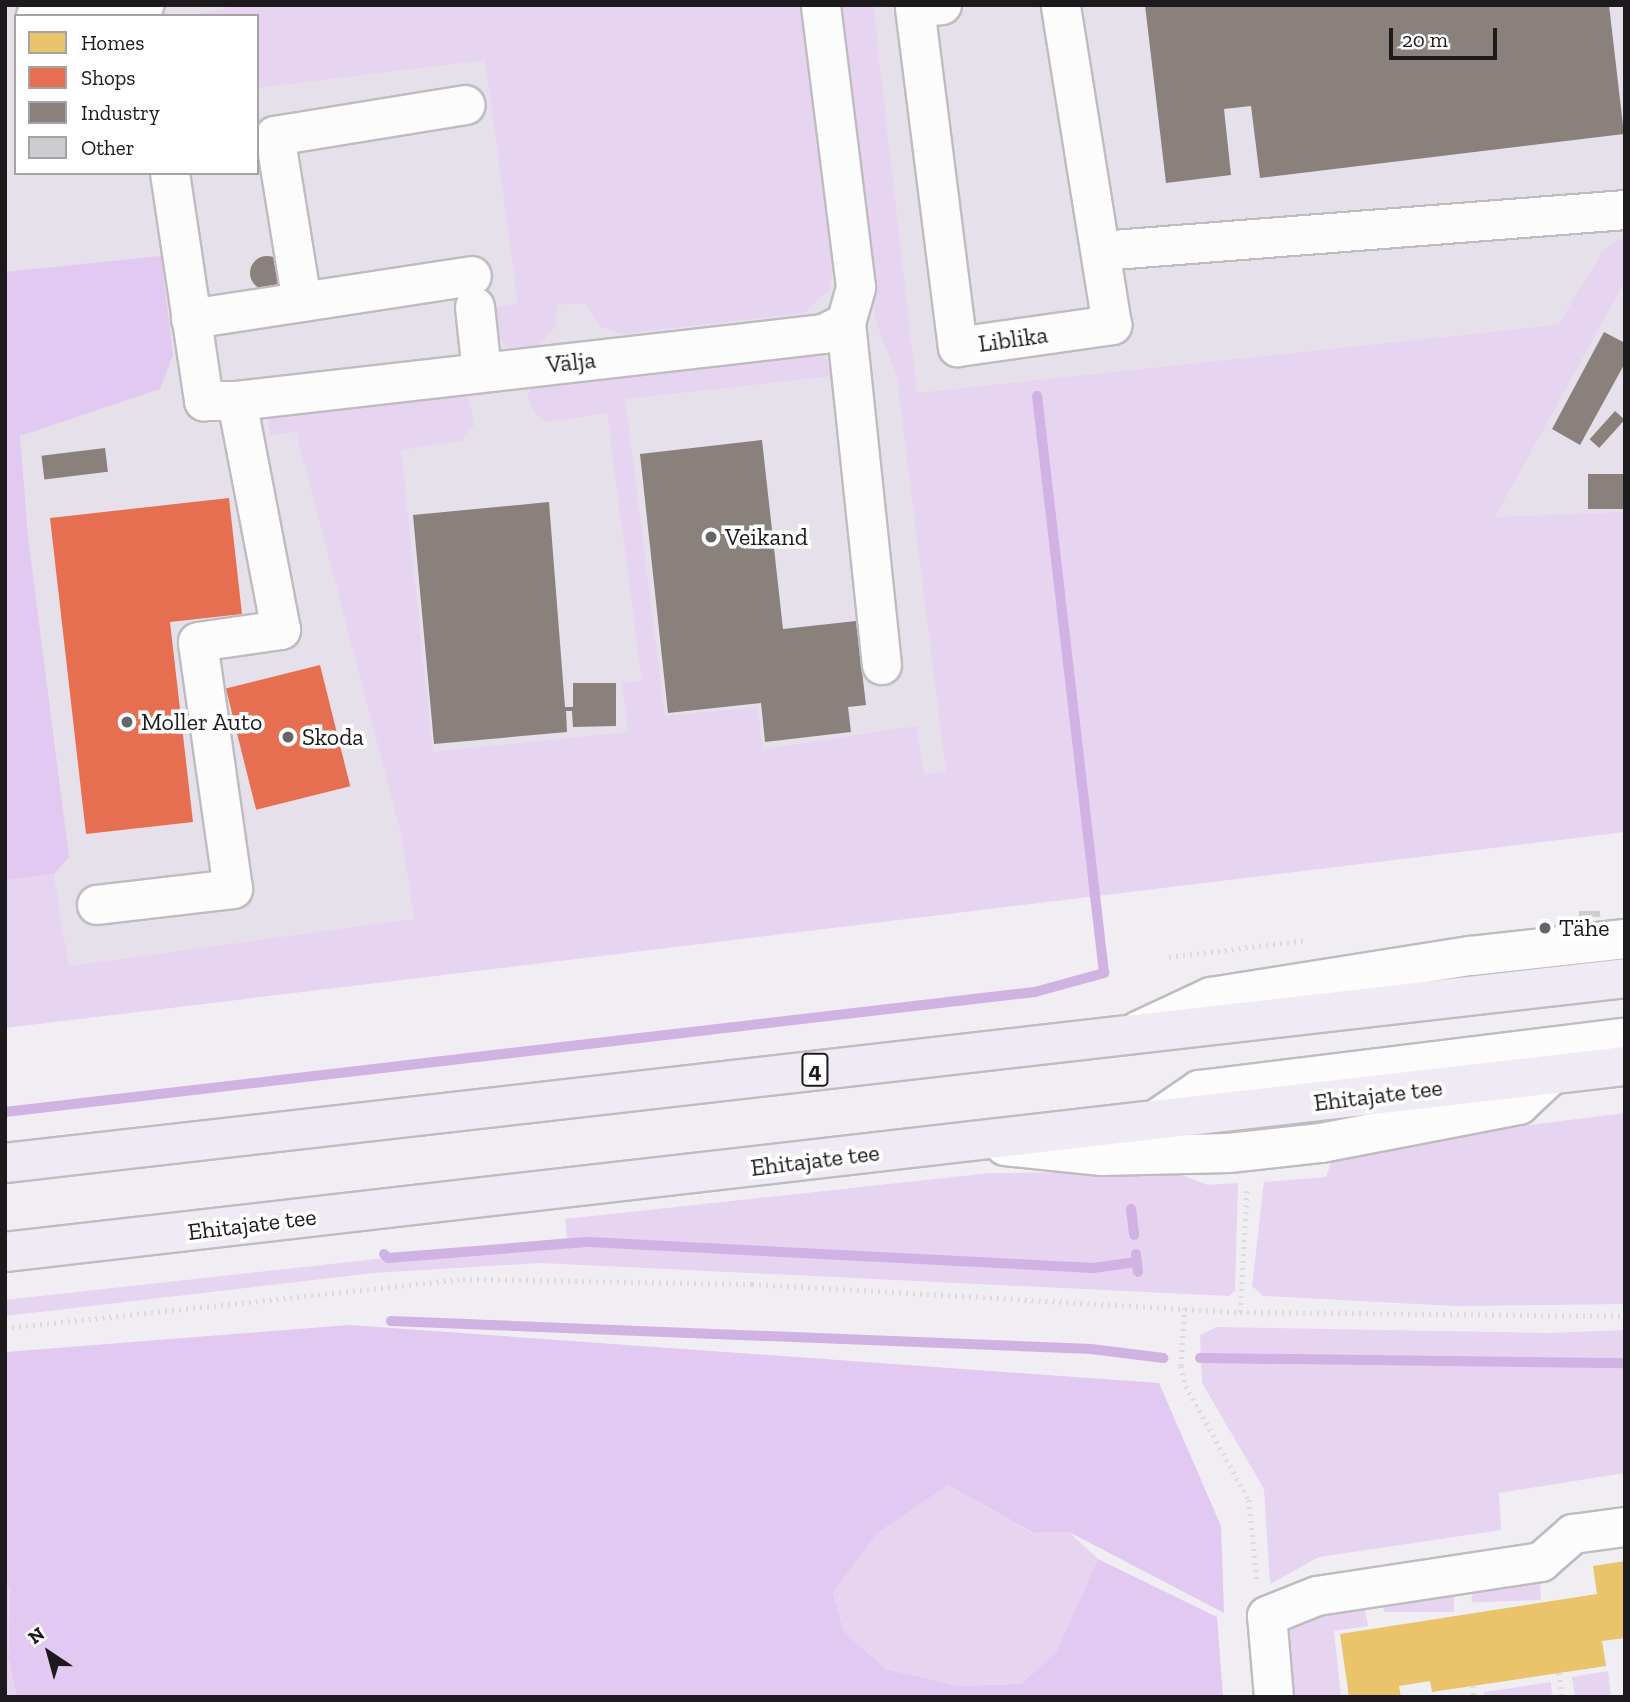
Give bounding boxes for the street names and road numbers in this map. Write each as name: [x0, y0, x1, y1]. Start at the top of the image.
street label: Liblika: [976, 320, 1050, 358]
street label: Välja: [545, 345, 597, 379]
road number: 4: [801, 1050, 829, 1090]
street label: Ehitajate tee: [1312, 1073, 1444, 1117]
street label: Ehitajate tee: [749, 1138, 881, 1182]
street label: Ehitajate tee: [186, 1202, 318, 1246]

